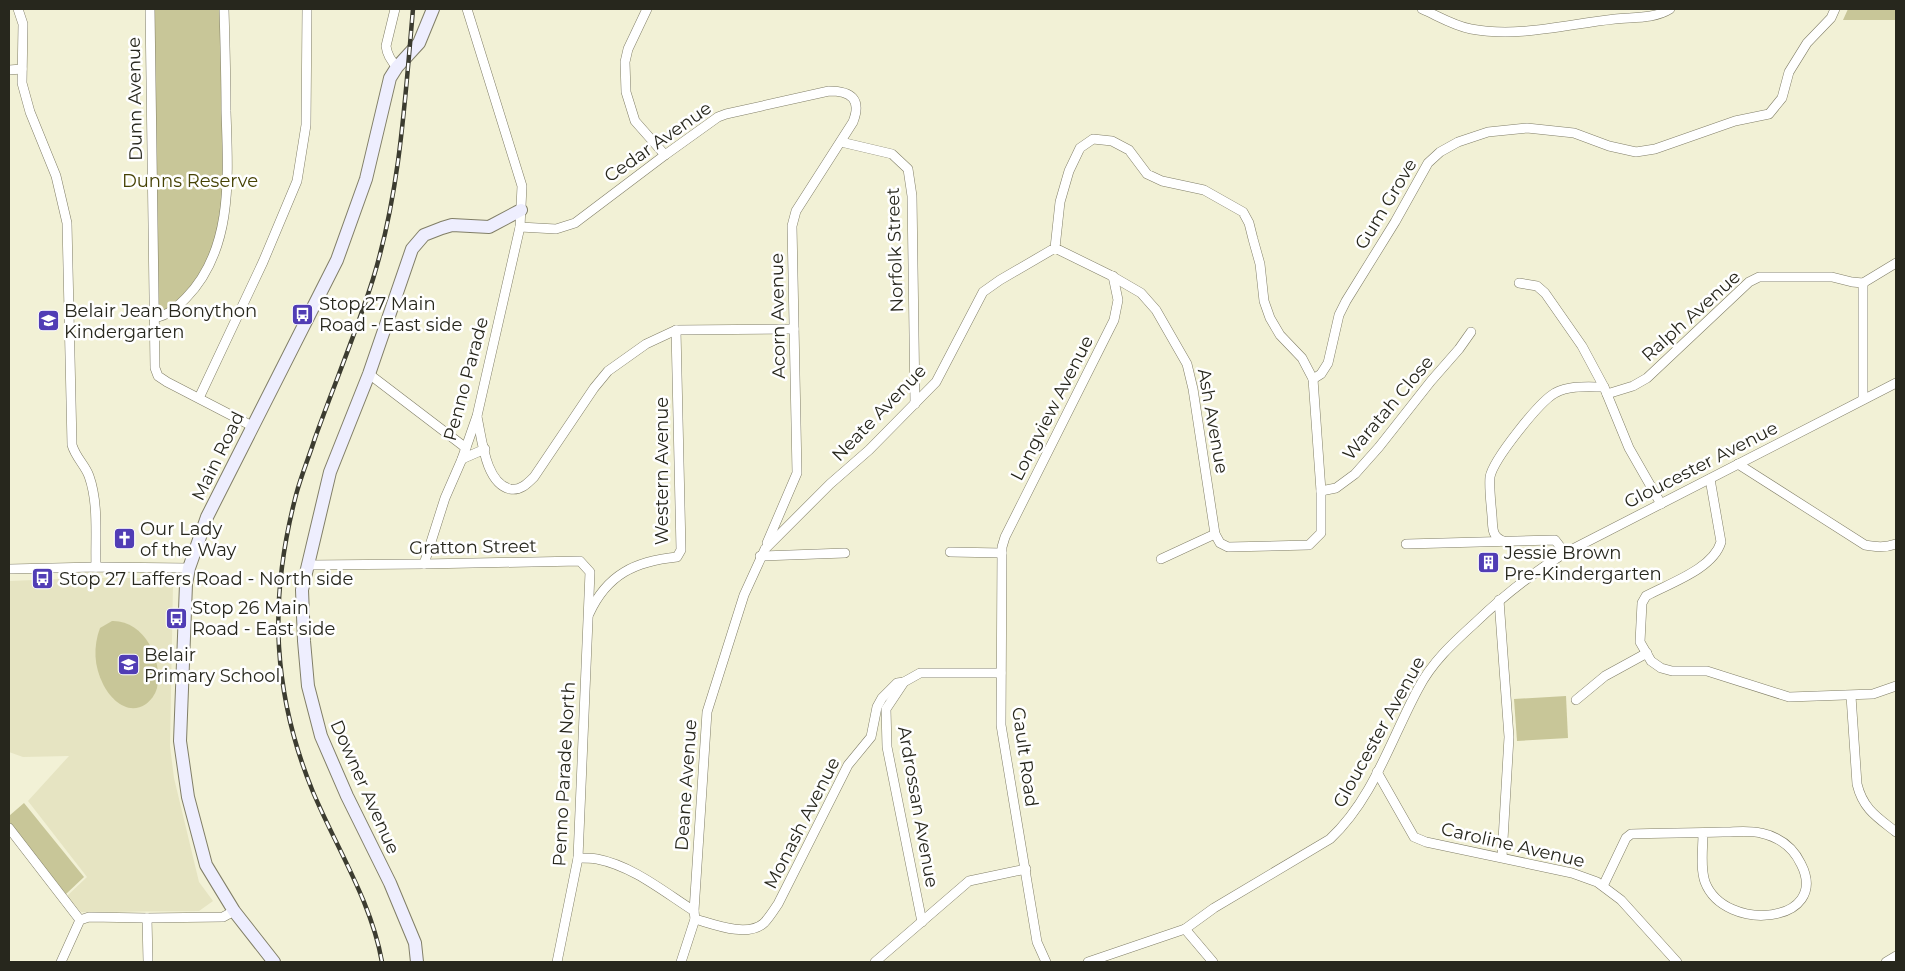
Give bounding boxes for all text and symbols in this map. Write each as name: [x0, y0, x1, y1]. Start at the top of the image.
street label: Dunn Avenue: [123, 37, 147, 161]
street label: Cedar Avenue: [600, 97, 716, 187]
street label: Gum Grove: [1350, 154, 1422, 253]
park label: Dunns Reserve: [122, 170, 258, 192]
street label: Norfolk Street: [882, 187, 908, 313]
street label: Acorn Avenue: [766, 253, 790, 379]
street label: Ralph Avenue: [1637, 266, 1745, 366]
place label: Stop 27 Main Road - East side: [319, 293, 463, 336]
place label: Belair Jean Bonython Kindergarten: [64, 300, 257, 343]
bus stop icon: Stop 27 Main Road - East side: [291, 302, 315, 326]
school or university icon: Belair Jean Bonython Kindergarten: [36, 309, 60, 333]
street label: Penno Parade: [439, 315, 493, 443]
street label: Longview Avenue: [1006, 332, 1098, 484]
street label: Waratah Close: [1338, 351, 1438, 465]
street label: Neate Avenue: [827, 360, 931, 466]
street label: Ash Avenue: [1193, 367, 1233, 475]
street label: Western Avenue: [651, 397, 673, 545]
street label: Main Road: [187, 408, 249, 504]
street label: Gloucester Avenue: [1621, 417, 1782, 513]
place label: Our Lady of the Way: [140, 518, 236, 561]
church icon: Our Lady of the Way: [112, 527, 136, 551]
street label: Gratton Street: [409, 535, 537, 559]
place label: Jessie Brown Pre-Kindergarten: [1503, 542, 1662, 585]
building icon: Jessie Brown Pre-Kindergarten: [1476, 551, 1500, 575]
bus stop icon: Stop 27 Laffers Road - North side: [31, 567, 55, 591]
place label: Stop 27 Laffers Road - North side: [59, 568, 353, 590]
place label: Stop 26 Main Road - East side: [192, 597, 336, 640]
bus stop icon: Stop 26 Main Road - East side: [164, 606, 188, 630]
place label: Belair Primary School: [144, 644, 280, 687]
street label: Gloucester Avenue: [1328, 652, 1430, 811]
school or university icon: Belair Primary School: [116, 653, 140, 677]
street label: Penno Parade North: [548, 681, 580, 867]
street label: Gault Road: [1007, 706, 1043, 808]
street label: Downer Avenue: [326, 716, 405, 858]
street label: Deane Avenue: [670, 718, 702, 851]
street label: Ardrossan Avenue: [893, 725, 943, 889]
street label: Monash Avenue: [759, 753, 845, 893]
street label: Caroline Avenue: [1439, 818, 1587, 872]

